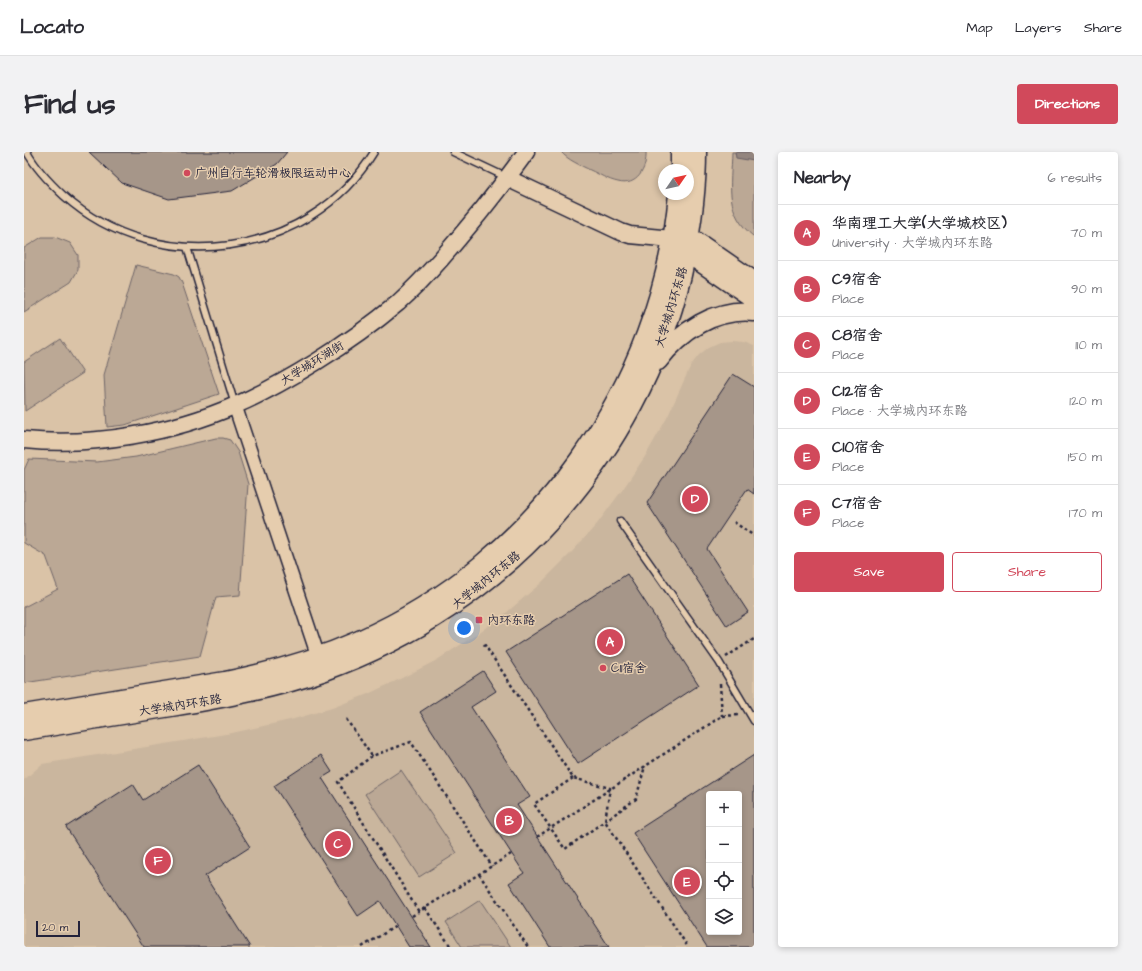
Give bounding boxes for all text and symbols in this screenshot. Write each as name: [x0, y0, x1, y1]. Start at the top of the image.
text: Locato: [20, 14, 84, 41]
text: Map: [966, 18, 993, 38]
text: Layers: [1015, 18, 1062, 38]
text: Share: [1084, 18, 1122, 38]
button: Directions: [1017, 84, 1118, 124]
text: Find us: [24, 85, 115, 124]
north arrow: [658, 164, 694, 200]
place label: 广州自行车轮滑极限运动中心: [195, 165, 351, 182]
text: Nearby: [794, 166, 851, 190]
marker: 广州自行车轮滑极限运动中心: [182, 168, 192, 178]
text: 6 results: [1047, 169, 1102, 187]
text: 华南理工大学(大学城校区): [832, 213, 1007, 234]
text: A: [803, 224, 811, 242]
text: 70 m: [1070, 224, 1102, 242]
text: University · 大学城内环东路: [832, 234, 993, 252]
street label: 大学城内环东路: [651, 264, 692, 350]
text: C9宿舍: [832, 269, 881, 290]
text: B: [802, 280, 812, 298]
text: 90 m: [1071, 280, 1102, 298]
text: Place: [832, 290, 864, 308]
text: C8宿舍: [832, 325, 882, 346]
text: C: [802, 336, 812, 354]
text: 110 m: [1075, 336, 1102, 354]
street label: 大学城环湖街: [277, 337, 347, 390]
text: Place: [832, 346, 864, 364]
text: C12宿舍: [832, 381, 883, 402]
text: D: [803, 392, 811, 410]
text: 120 m: [1069, 392, 1102, 410]
text: Place · 大学城内环东路: [832, 402, 967, 420]
text: C10宿舍: [832, 437, 884, 458]
text: E: [803, 448, 811, 466]
text: 150 m: [1068, 448, 1102, 466]
text: Place: [832, 458, 864, 476]
pin: D: [682, 484, 708, 514]
text: C7宿舍: [832, 493, 882, 514]
text: F: [802, 504, 812, 522]
text: 170 m: [1069, 504, 1102, 522]
text: Place: [832, 514, 864, 532]
street label: 大学城内环东路: [448, 547, 524, 613]
button: Save: [794, 552, 944, 592]
button: Share: [952, 552, 1102, 592]
place label: 内环东路: [487, 612, 535, 629]
marker: 内环东路: [474, 615, 484, 625]
your location: [454, 618, 474, 638]
pin: A: [597, 627, 623, 657]
place label: C11宿舍: [611, 660, 647, 677]
marker: C11宿舍: [598, 663, 608, 673]
street label: 大学城内环东路: [137, 691, 223, 720]
map controls: [706, 791, 742, 935]
button: +: [706, 791, 742, 827]
pin: B: [496, 806, 522, 836]
button: −: [706, 827, 742, 863]
pin: C: [325, 829, 351, 859]
pin: F: [145, 846, 171, 876]
button: locate: [706, 863, 742, 899]
pin: E: [674, 867, 700, 897]
button: layers: [706, 899, 742, 935]
scale bar: [36, 919, 80, 938]
text: 20 m: [42, 920, 68, 935]

